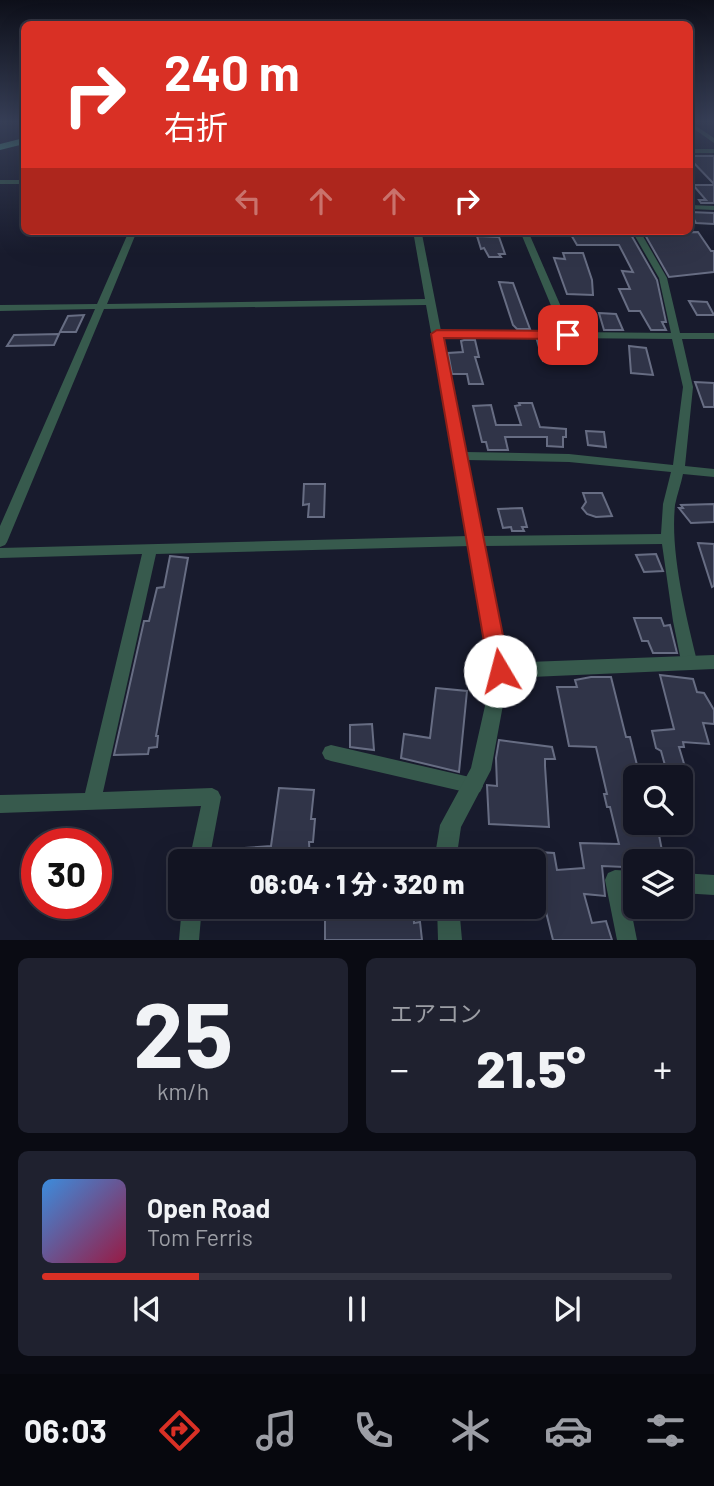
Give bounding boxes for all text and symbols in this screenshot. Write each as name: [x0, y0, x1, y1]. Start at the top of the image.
text: 240 m: [164, 42, 300, 101]
icon: right: [49, 49, 140, 140]
text: 右折: [164, 107, 228, 145]
icon: left: [229, 182, 267, 220]
icon: ahead: [302, 182, 340, 220]
icon: ahead: [375, 182, 413, 220]
icon: right: [448, 182, 486, 220]
pin: [538, 305, 598, 365]
icon: arrive: [549, 316, 587, 354]
position arrow: [463, 634, 537, 708]
map controls: [623, 765, 693, 919]
button: search: [623, 765, 693, 835]
speed limit sign: 30: [21, 828, 112, 919]
button: layers: [623, 849, 693, 919]
text: 06:04 · 1 分 · 320 m: [250, 868, 464, 899]
text: 25: [133, 977, 233, 1086]
text: エアコン: [390, 999, 482, 1027]
text: 21.5°: [476, 1036, 586, 1098]
text: −: [390, 1045, 409, 1091]
text: +: [653, 1045, 672, 1091]
text: km/h: [157, 1077, 209, 1105]
text: Open Road: [147, 1192, 270, 1223]
text: Tom Ferris: [147, 1223, 253, 1251]
icon: previous: [128, 1290, 166, 1328]
icon: pause: [338, 1290, 376, 1328]
icon: next: [548, 1290, 586, 1328]
icon: directions: [155, 1406, 204, 1455]
icon: music: [252, 1406, 301, 1455]
icon: phone: [349, 1406, 398, 1455]
icon: climate: [446, 1406, 495, 1455]
icon: car: [544, 1406, 593, 1455]
icon: filters: [641, 1406, 690, 1455]
text: 06:03: [24, 1411, 107, 1449]

